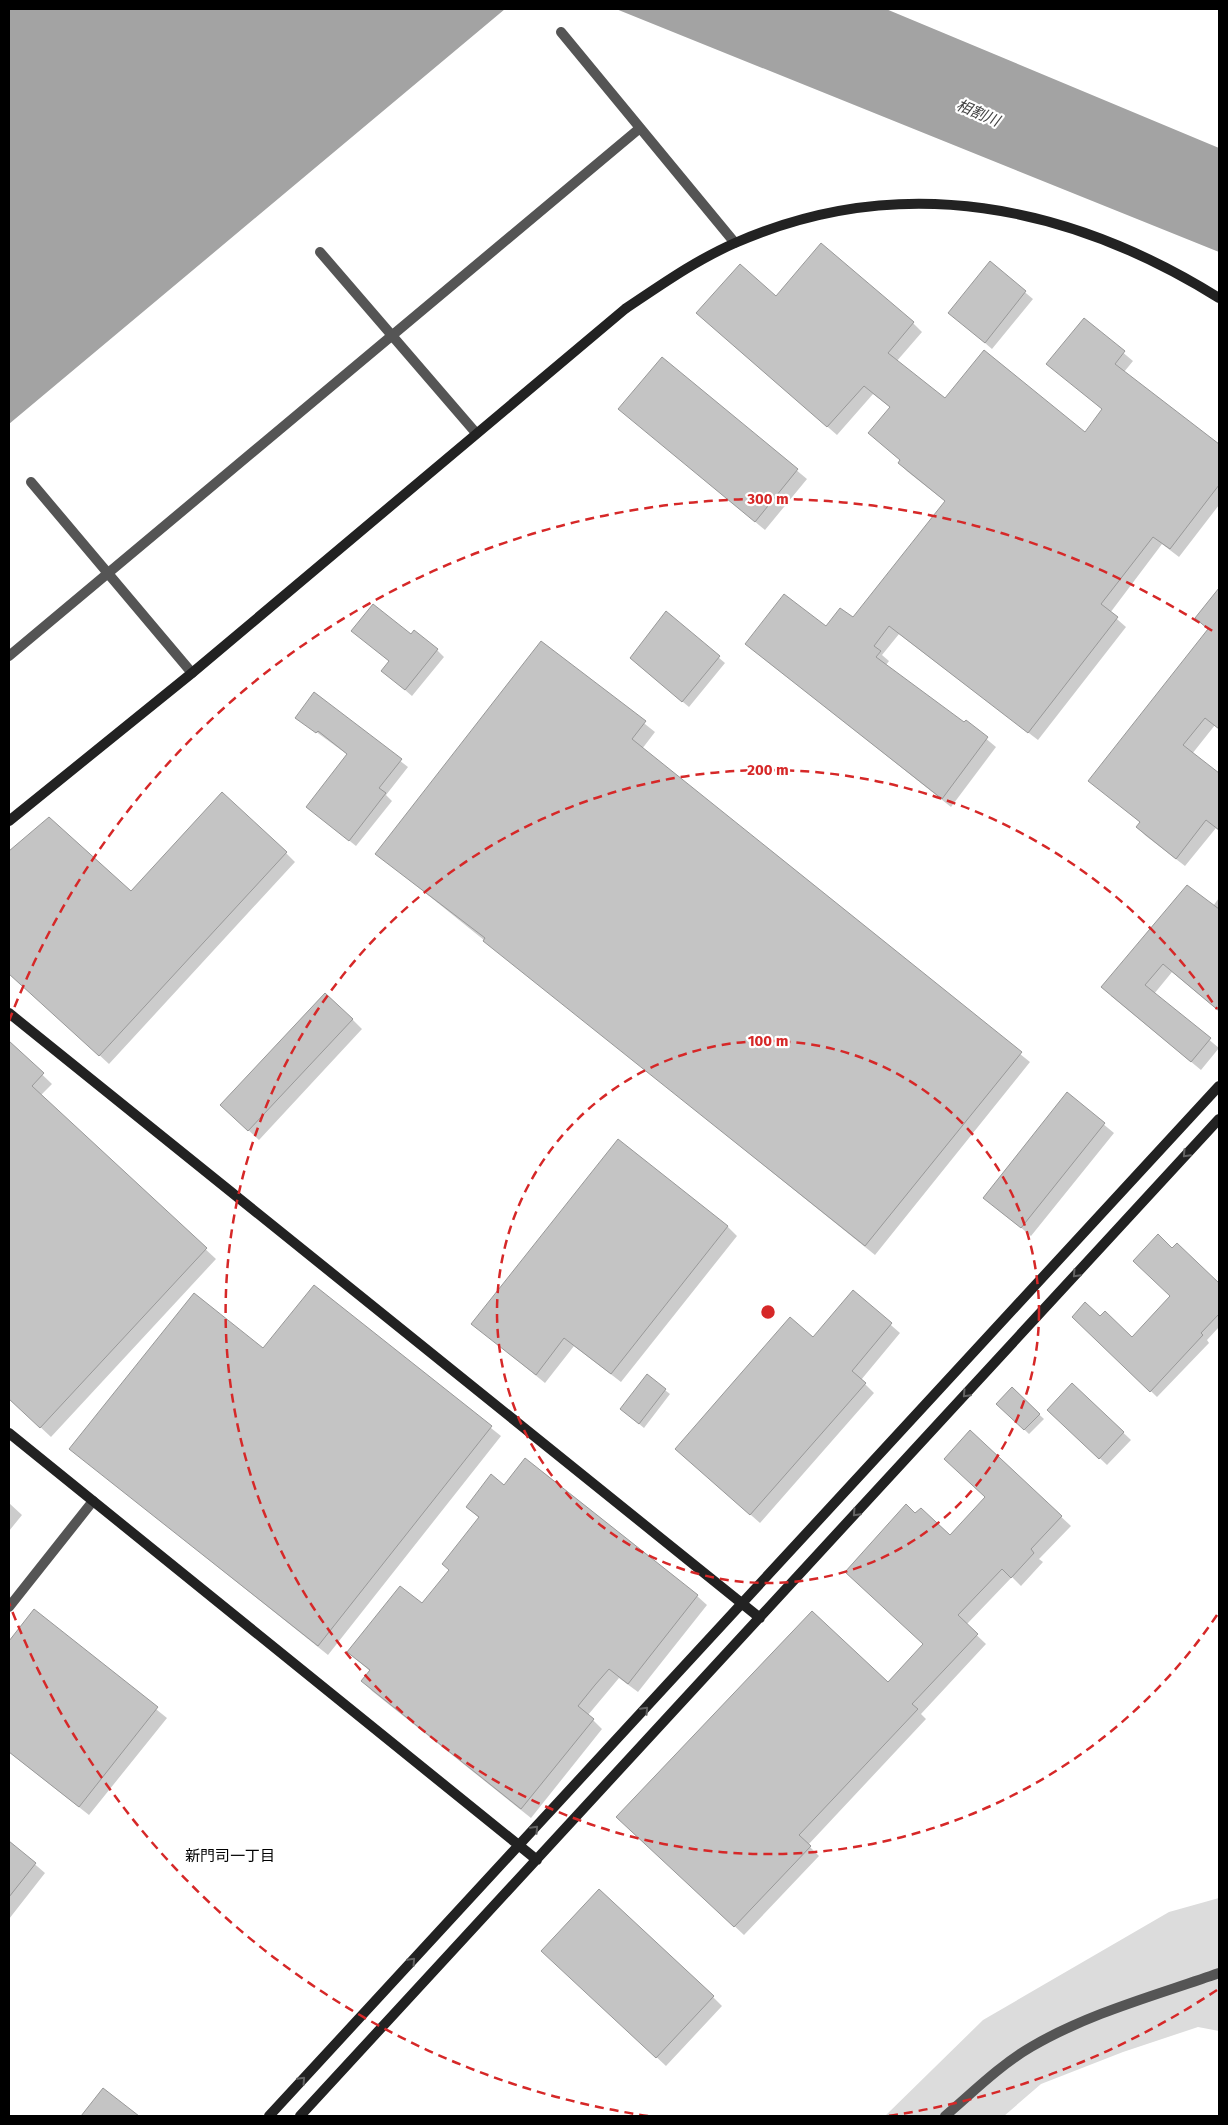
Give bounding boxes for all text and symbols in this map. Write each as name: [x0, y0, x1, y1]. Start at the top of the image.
water label: 相割川: [954, 96, 1004, 131]
text: 300 m: [746, 490, 789, 508]
text: 200 m: [747, 761, 789, 779]
text: 100 m: [748, 1032, 788, 1050]
one-way arrow: [1183, 1149, 1192, 1158]
one-way arrow: [1073, 1268, 1082, 1277]
centre of rings: [759, 1303, 777, 1321]
one-way arrow: [963, 1388, 972, 1397]
one-way arrow: [853, 1508, 862, 1517]
one-way arrow: [639, 1706, 648, 1715]
one-way arrow: [529, 1825, 538, 1834]
district label: 新門司一丁目: [185, 1847, 275, 1865]
one-way arrow: [406, 1958, 415, 1967]
one-way arrow: [296, 2077, 305, 2086]

